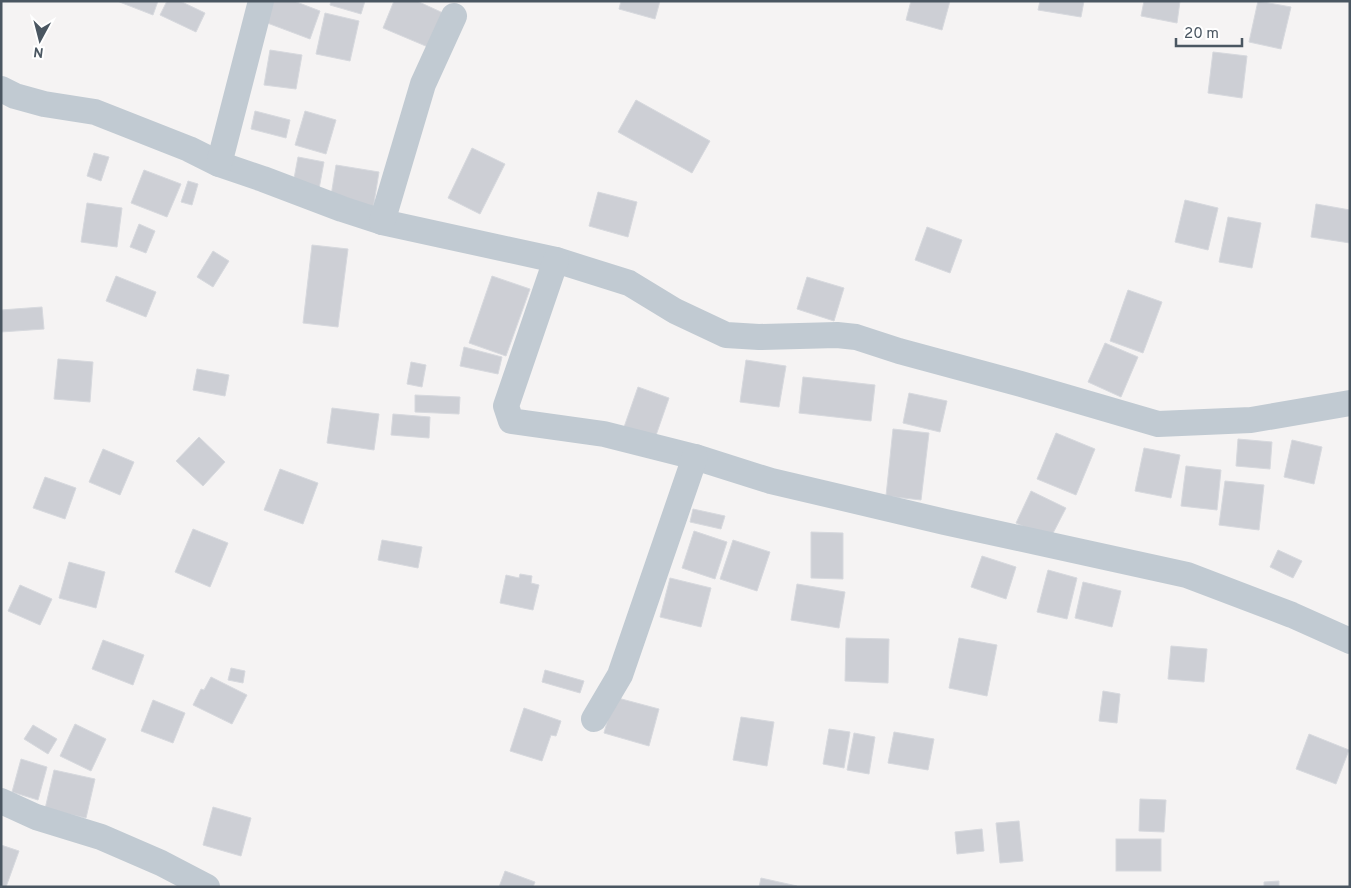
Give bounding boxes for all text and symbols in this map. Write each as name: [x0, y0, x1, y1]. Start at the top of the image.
north arrow: [15, 15, 65, 65]
scale bar: [1176, 15, 1242, 47]
text: 20 m: [1184, 25, 1219, 44]
text: N: [33, 42, 45, 60]

